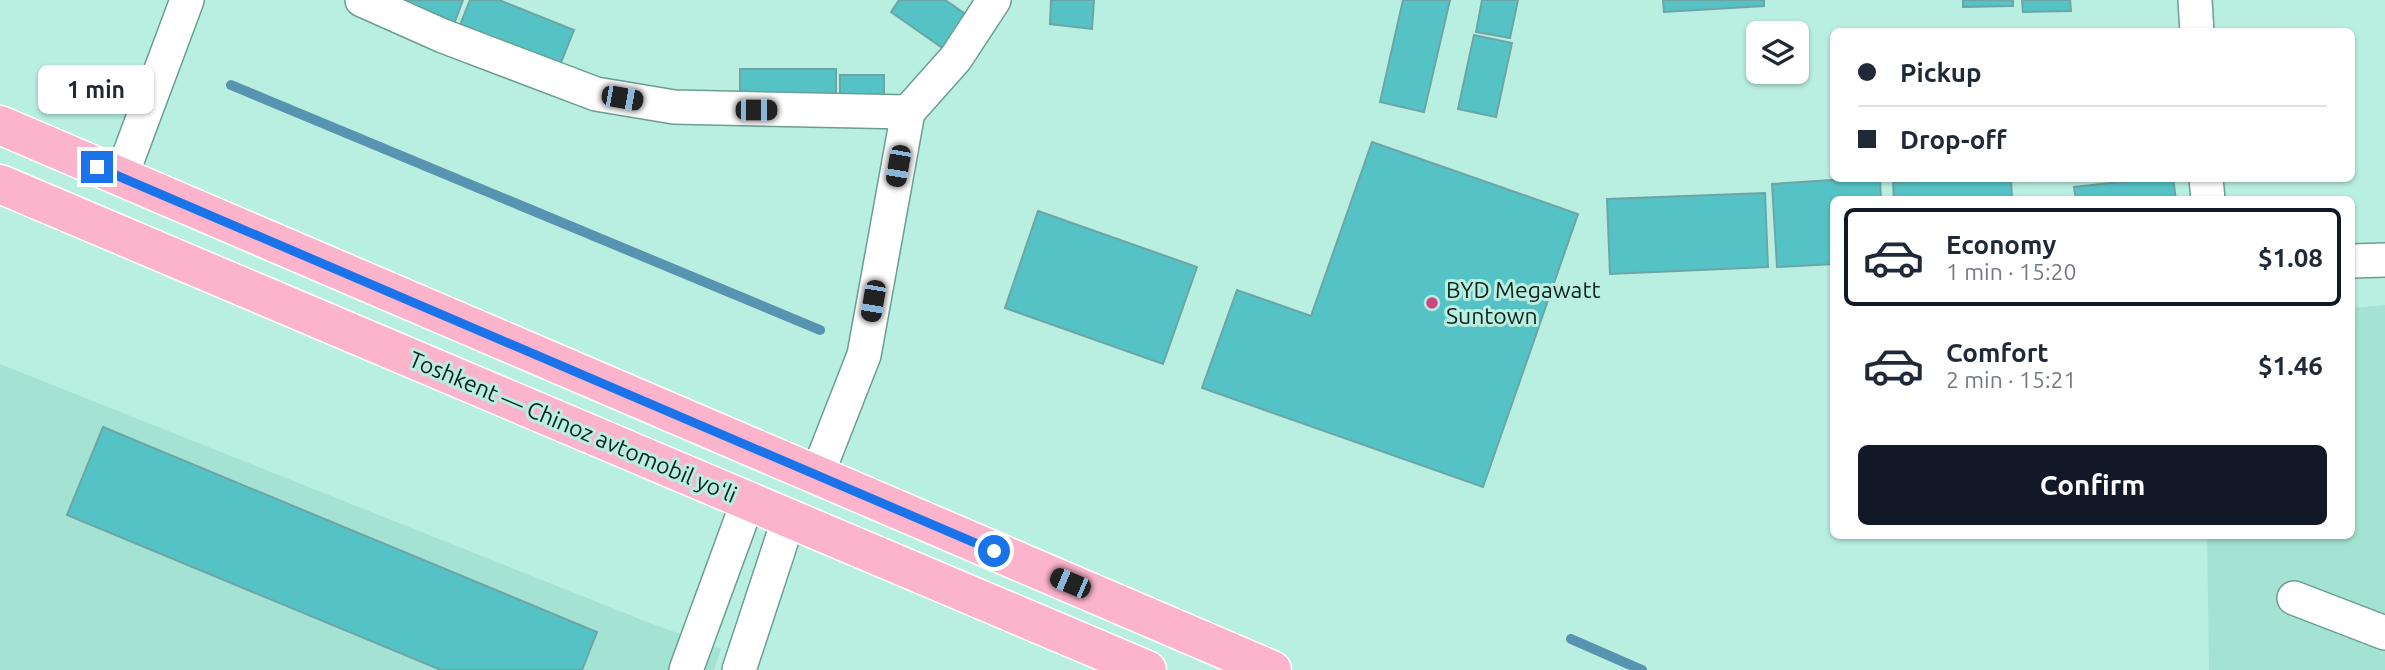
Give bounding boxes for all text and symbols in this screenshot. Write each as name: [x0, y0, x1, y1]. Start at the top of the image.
map controls: [1746, 21, 1809, 84]
button: layers: [1746, 21, 1809, 84]
text: Pickup: [1900, 58, 1982, 87]
callout: 1 min: [39, 66, 155, 114]
text: 1 min: [67, 77, 125, 102]
car: [600, 84, 645, 112]
car: [736, 100, 778, 121]
text: Drop-off: [1900, 125, 2007, 154]
car: [885, 143, 912, 189]
route end: [81, 151, 113, 183]
icon: car: [1862, 226, 1925, 289]
text: Economy: [1946, 230, 2056, 259]
text: $1.08: [2258, 243, 2323, 272]
text: 1 min · 15:20: [1946, 259, 2077, 284]
place label: BYD Megawatt Suntown: [1446, 277, 1601, 328]
car: [860, 278, 887, 324]
marker: BYD Megawatt Suntown: [1424, 295, 1440, 311]
icon: car: [1862, 334, 1925, 397]
text: Comfort: [1946, 338, 2049, 367]
street label: Toshkent — Chinoz avtomobil yoʻli: [406, 346, 741, 507]
text: $1.46: [2258, 351, 2323, 380]
text: 2 min · 15:21: [1946, 367, 2077, 392]
button: Confirm: [1858, 445, 2327, 525]
route start: [978, 535, 1010, 567]
car: [1047, 565, 1094, 601]

